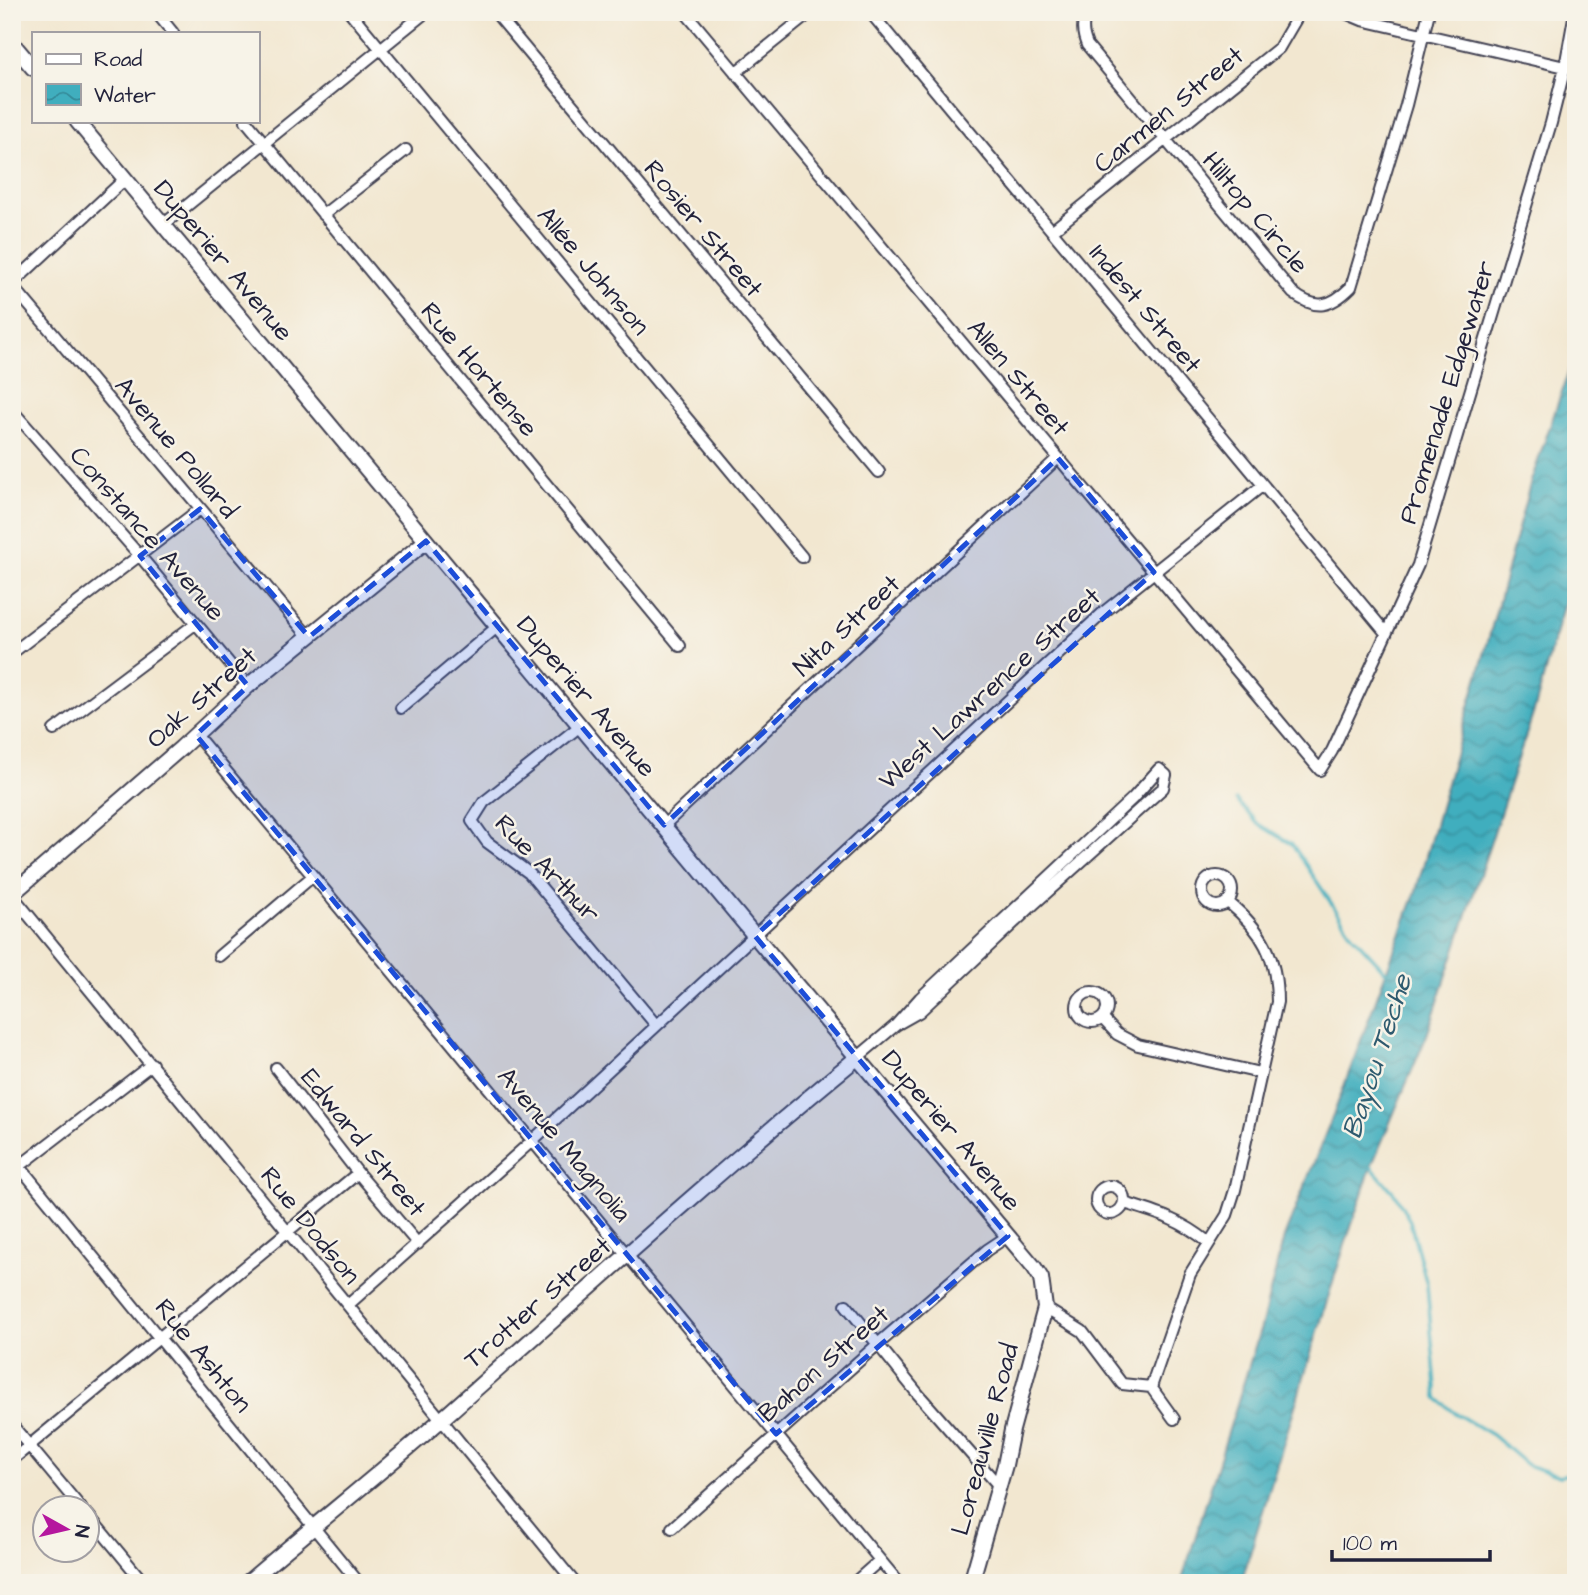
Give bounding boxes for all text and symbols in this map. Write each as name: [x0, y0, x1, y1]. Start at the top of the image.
legend: [32, 32, 259, 122]
street label: Carmen Street: [1086, 38, 1252, 182]
text: Road: [94, 45, 142, 74]
text: Water: [94, 81, 156, 110]
street label: Hilltop Circle: [1194, 144, 1317, 281]
street label: Rosier Street: [635, 152, 772, 305]
street label: Duperier Avenue: [145, 172, 301, 349]
street label: Allée Johnson: [529, 198, 658, 343]
street label: Indest Street: [1080, 236, 1210, 381]
street label: Promenade Edgewater: [1390, 256, 1506, 529]
street label: Rue Hortense: [412, 295, 546, 445]
street label: Allen Street: [959, 311, 1078, 444]
street label: Avenue Pollard: [106, 369, 246, 526]
street label: Constance Avenue: [61, 438, 233, 629]
street label: Nita Street: [785, 566, 909, 685]
street label: West Lawrence Street: [871, 579, 1109, 798]
street label: Duperier Avenue: [508, 608, 664, 785]
street label: Oak Street: [139, 638, 265, 757]
street label: Rue Arthur: [486, 807, 608, 931]
water label: Bayou Teche: [1333, 968, 1424, 1144]
street label: Duperier Avenue: [873, 1042, 1029, 1219]
street label: Avenue Magnolia: [487, 1060, 640, 1231]
street label: Edward Street: [292, 1061, 435, 1225]
street label: Rue Dodson: [252, 1159, 369, 1292]
street label: Trotter Street: [456, 1228, 620, 1377]
street label: Rue Ashton: [146, 1291, 260, 1420]
street label: Bahon Street: [750, 1296, 897, 1431]
street label: Loreauville Road: [942, 1339, 1028, 1539]
north arrow: [32, 1494, 102, 1564]
scale bar: [1332, 1518, 1490, 1562]
text: N: [67, 1523, 96, 1539]
text: 100 m: [1343, 1529, 1398, 1558]

